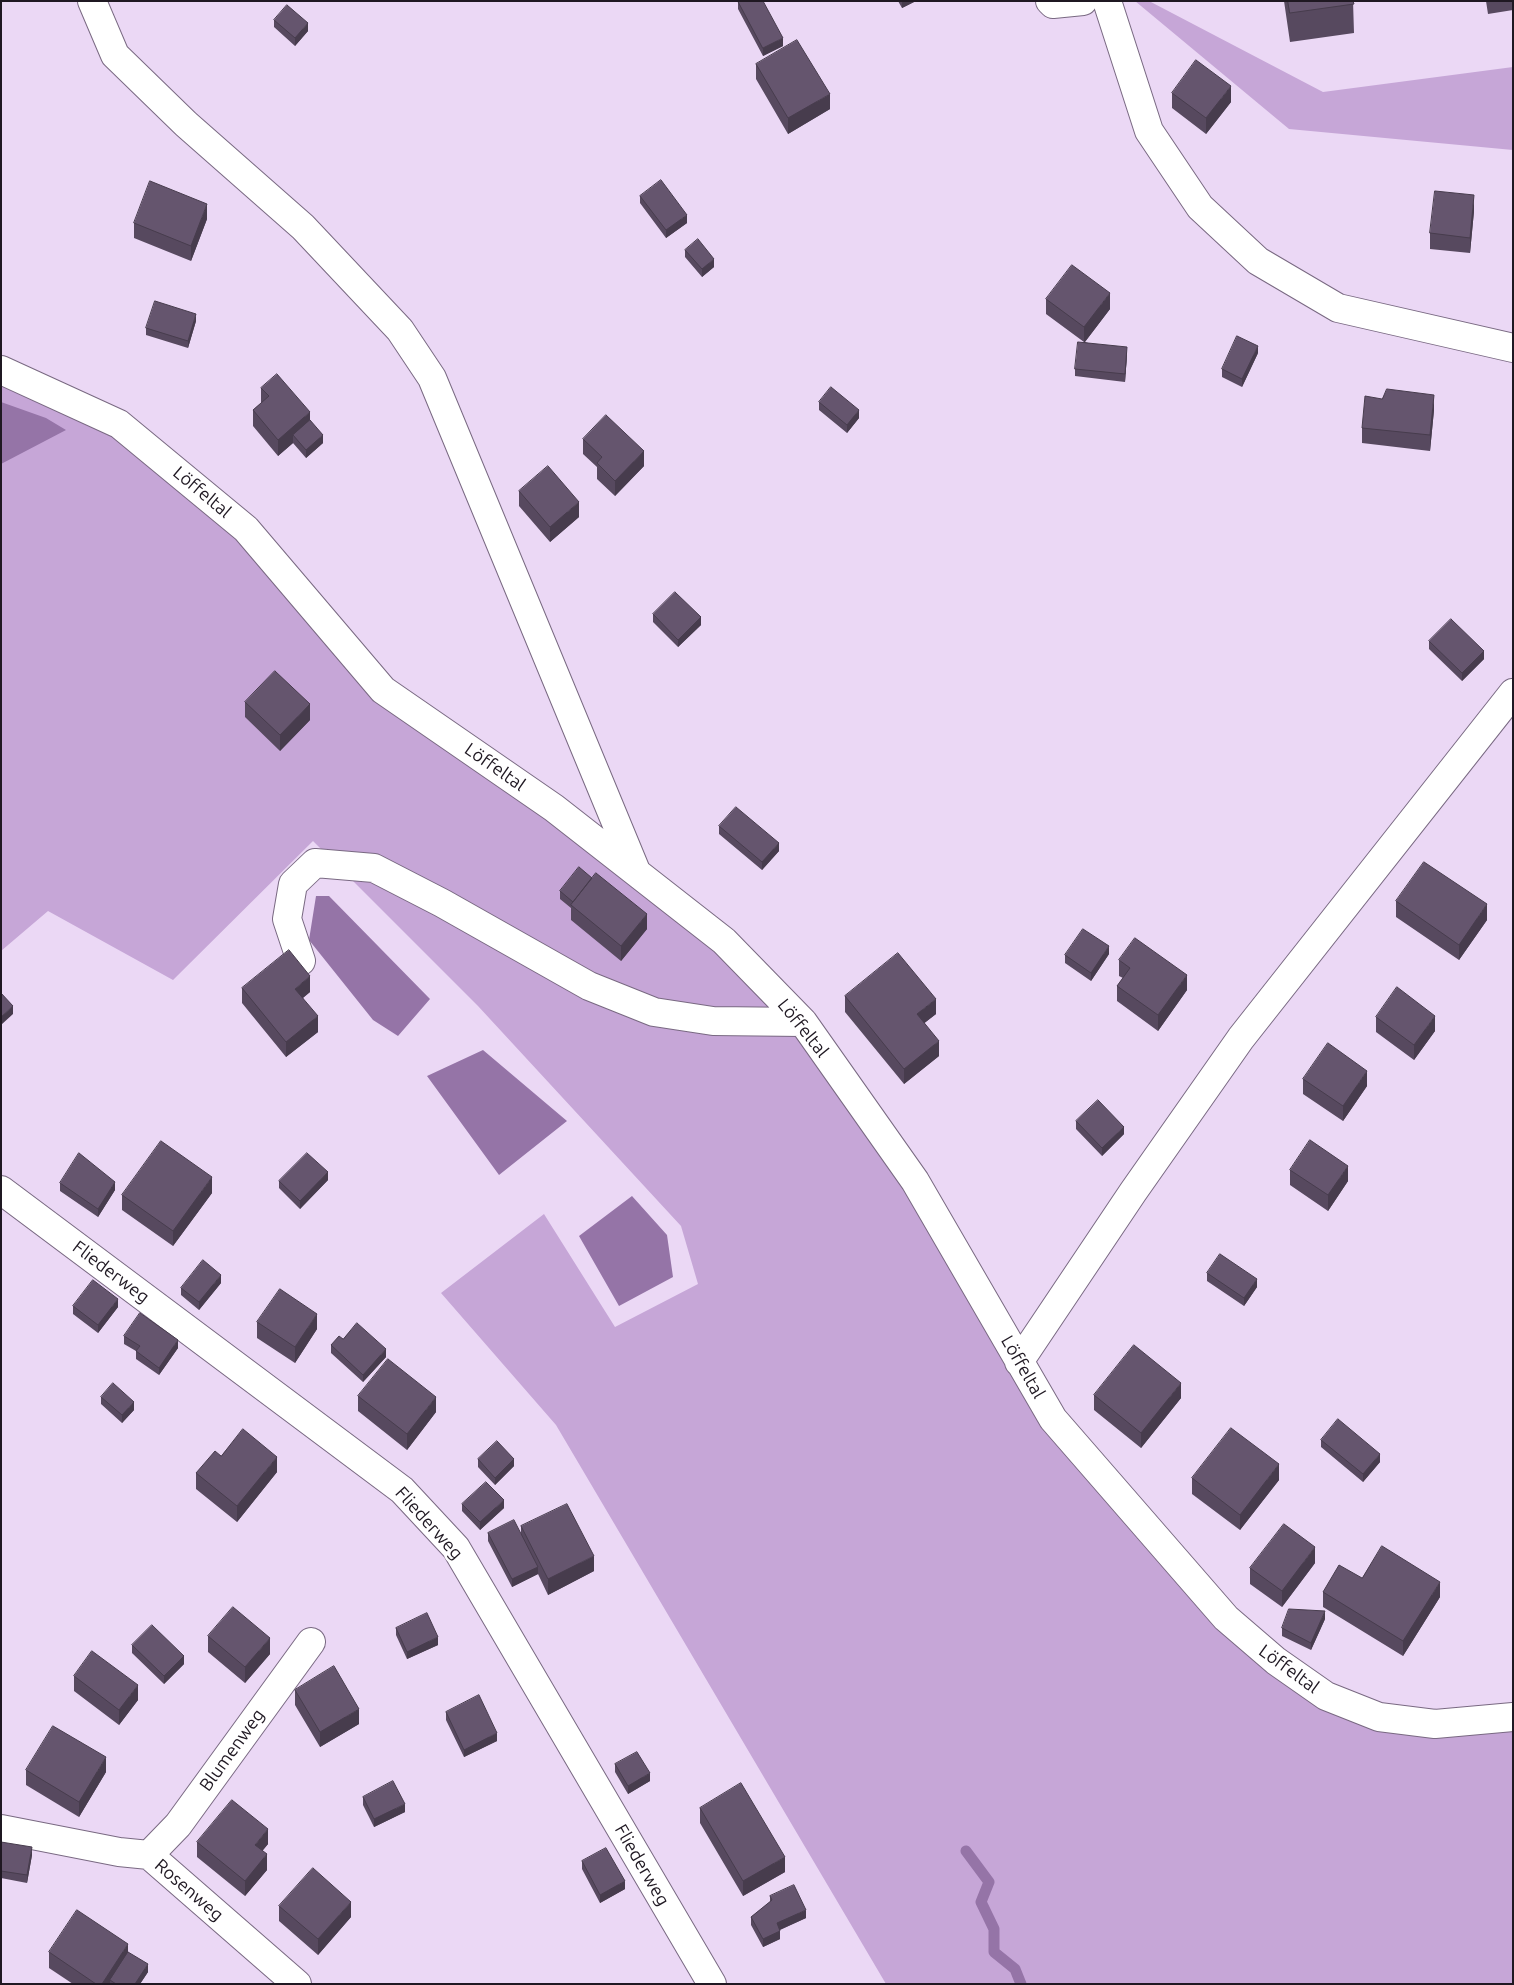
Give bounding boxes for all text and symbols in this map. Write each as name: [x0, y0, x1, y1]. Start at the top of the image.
street label: Löffeltal: [169, 462, 235, 522]
street label: Löffeltal: [461, 738, 529, 796]
street label: Löffeltal: [773, 994, 833, 1062]
street label: Fliederweg: [68, 1236, 154, 1308]
street label: Löffeltal: [996, 1332, 1050, 1402]
street label: Fliederweg: [391, 1482, 467, 1564]
street label: Löffeltal: [1255, 1640, 1323, 1698]
street label: Blumenweg: [195, 1705, 269, 1795]
street label: Fliederweg: [610, 1820, 674, 1910]
street label: Rosenweg: [150, 1854, 228, 1926]

